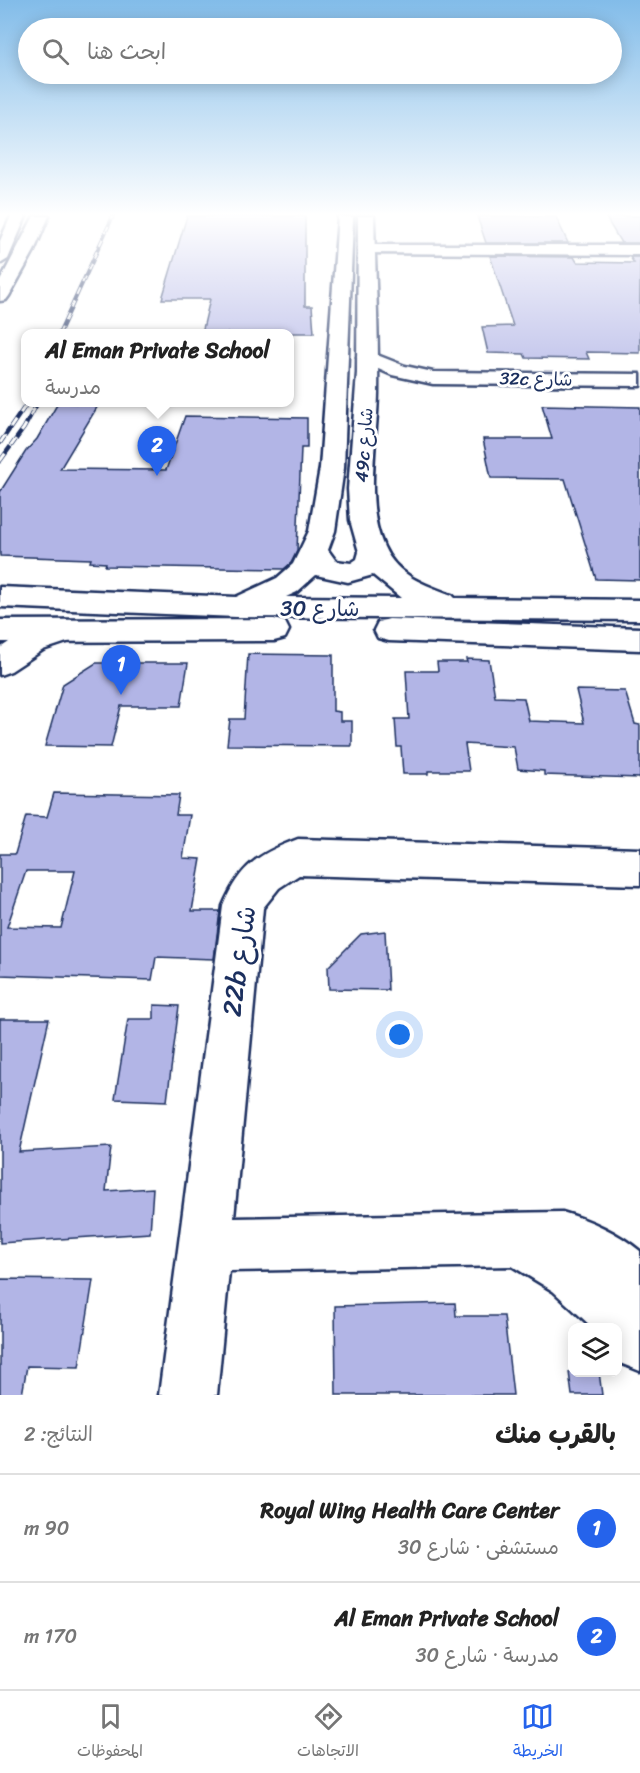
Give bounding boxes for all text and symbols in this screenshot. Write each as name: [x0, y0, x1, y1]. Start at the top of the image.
search box: [18, 18, 622, 84]
text: ابحث هنا: [87, 32, 166, 71]
icon: search: [39, 35, 72, 68]
popup: [21, 329, 294, 407]
text: Al Eman Private School: [45, 331, 270, 370]
street label: 32c شارع: [499, 362, 573, 396]
text: مدرسة: [45, 370, 101, 405]
street label: 49c شارع: [345, 407, 383, 483]
pin: 2: [138, 426, 176, 476]
street label: شارع 30: [280, 589, 360, 628]
pin: 1: [102, 646, 140, 695]
street label: 22b شارع: [207, 902, 271, 1020]
your location: [385, 1020, 414, 1049]
map controls: [568, 1323, 622, 1377]
button: layers: [568, 1323, 622, 1377]
text: بالقرب منك: [495, 1411, 616, 1457]
text: النتائج: 2: [24, 1417, 93, 1452]
text: Royal Wing Health Care Center: [261, 1491, 559, 1530]
text: 90 m: [24, 1511, 70, 1546]
text: 1: [592, 1511, 601, 1546]
text: مستشفى · شارع 30: [398, 1530, 559, 1565]
text: Al Eman Private School: [334, 1599, 559, 1638]
text: 170 m: [24, 1619, 77, 1654]
text: 2: [591, 1619, 602, 1654]
text: مدرسة · شارع 30: [415, 1638, 559, 1673]
tab: المحفوظات: [77, 1700, 143, 1765]
tab: الاتجاهات: [297, 1700, 359, 1765]
tab: الخريطة: [513, 1700, 563, 1765]

